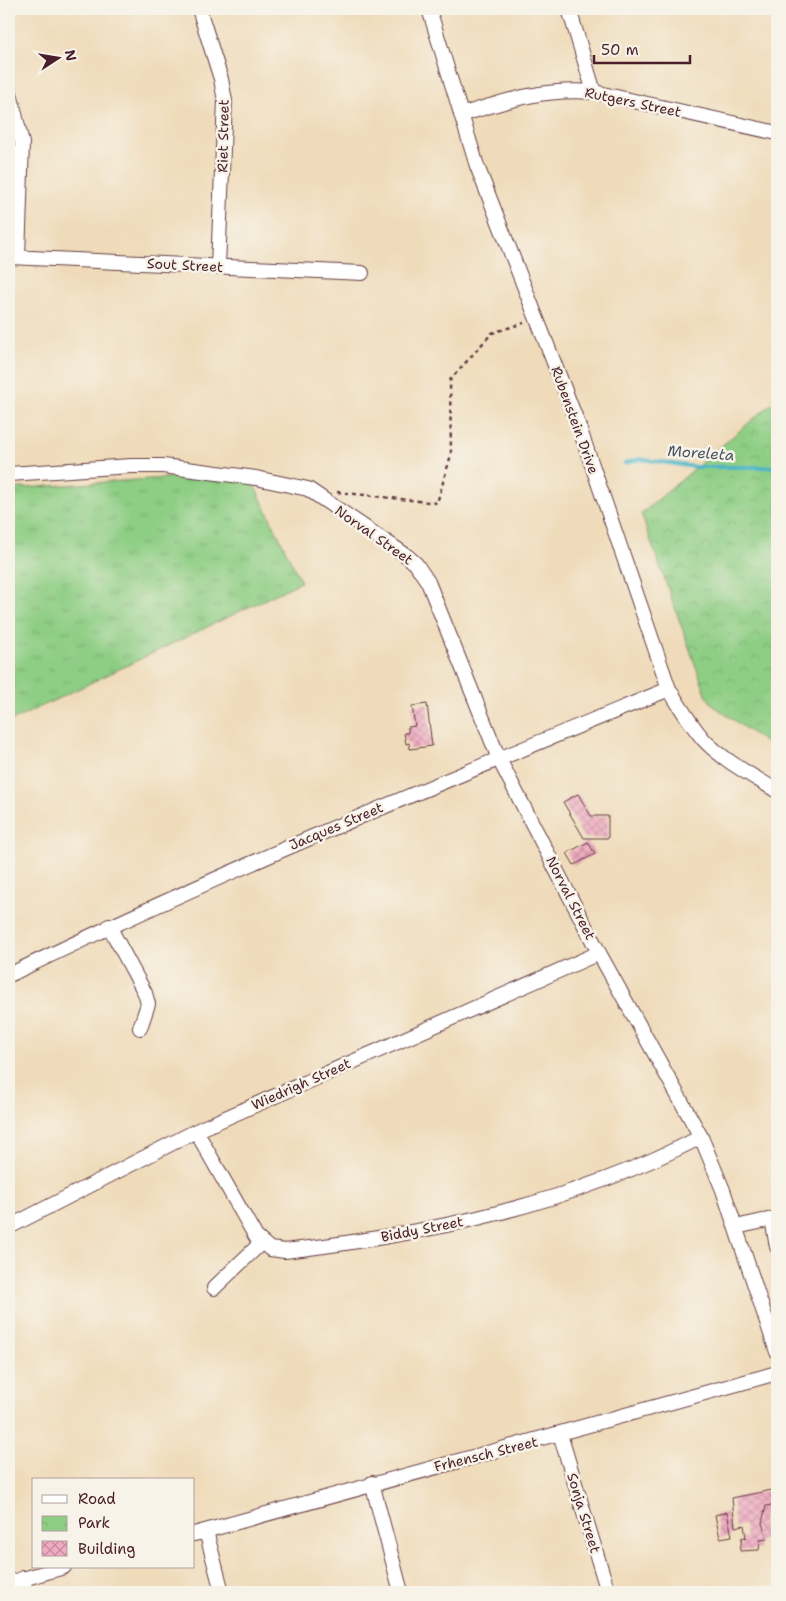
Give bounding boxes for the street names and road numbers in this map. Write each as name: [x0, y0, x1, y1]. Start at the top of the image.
street label: Rutgers Street: [583, 83, 683, 121]
street label: Riet Street: [213, 99, 233, 173]
street label: Sout Street: [147, 254, 223, 276]
street label: Rubenstein Drive: [547, 364, 603, 476]
street label: Norval Street: [331, 501, 417, 569]
street label: Jacques Street: [286, 798, 386, 854]
street label: Norval Street: [542, 853, 600, 943]
street label: Wiedrigh Street: [249, 1054, 353, 1114]
street label: Biddy Street: [379, 1212, 465, 1246]
street label: Frhensch Street: [432, 1432, 540, 1476]
street label: Sonja Street: [563, 1471, 605, 1555]

